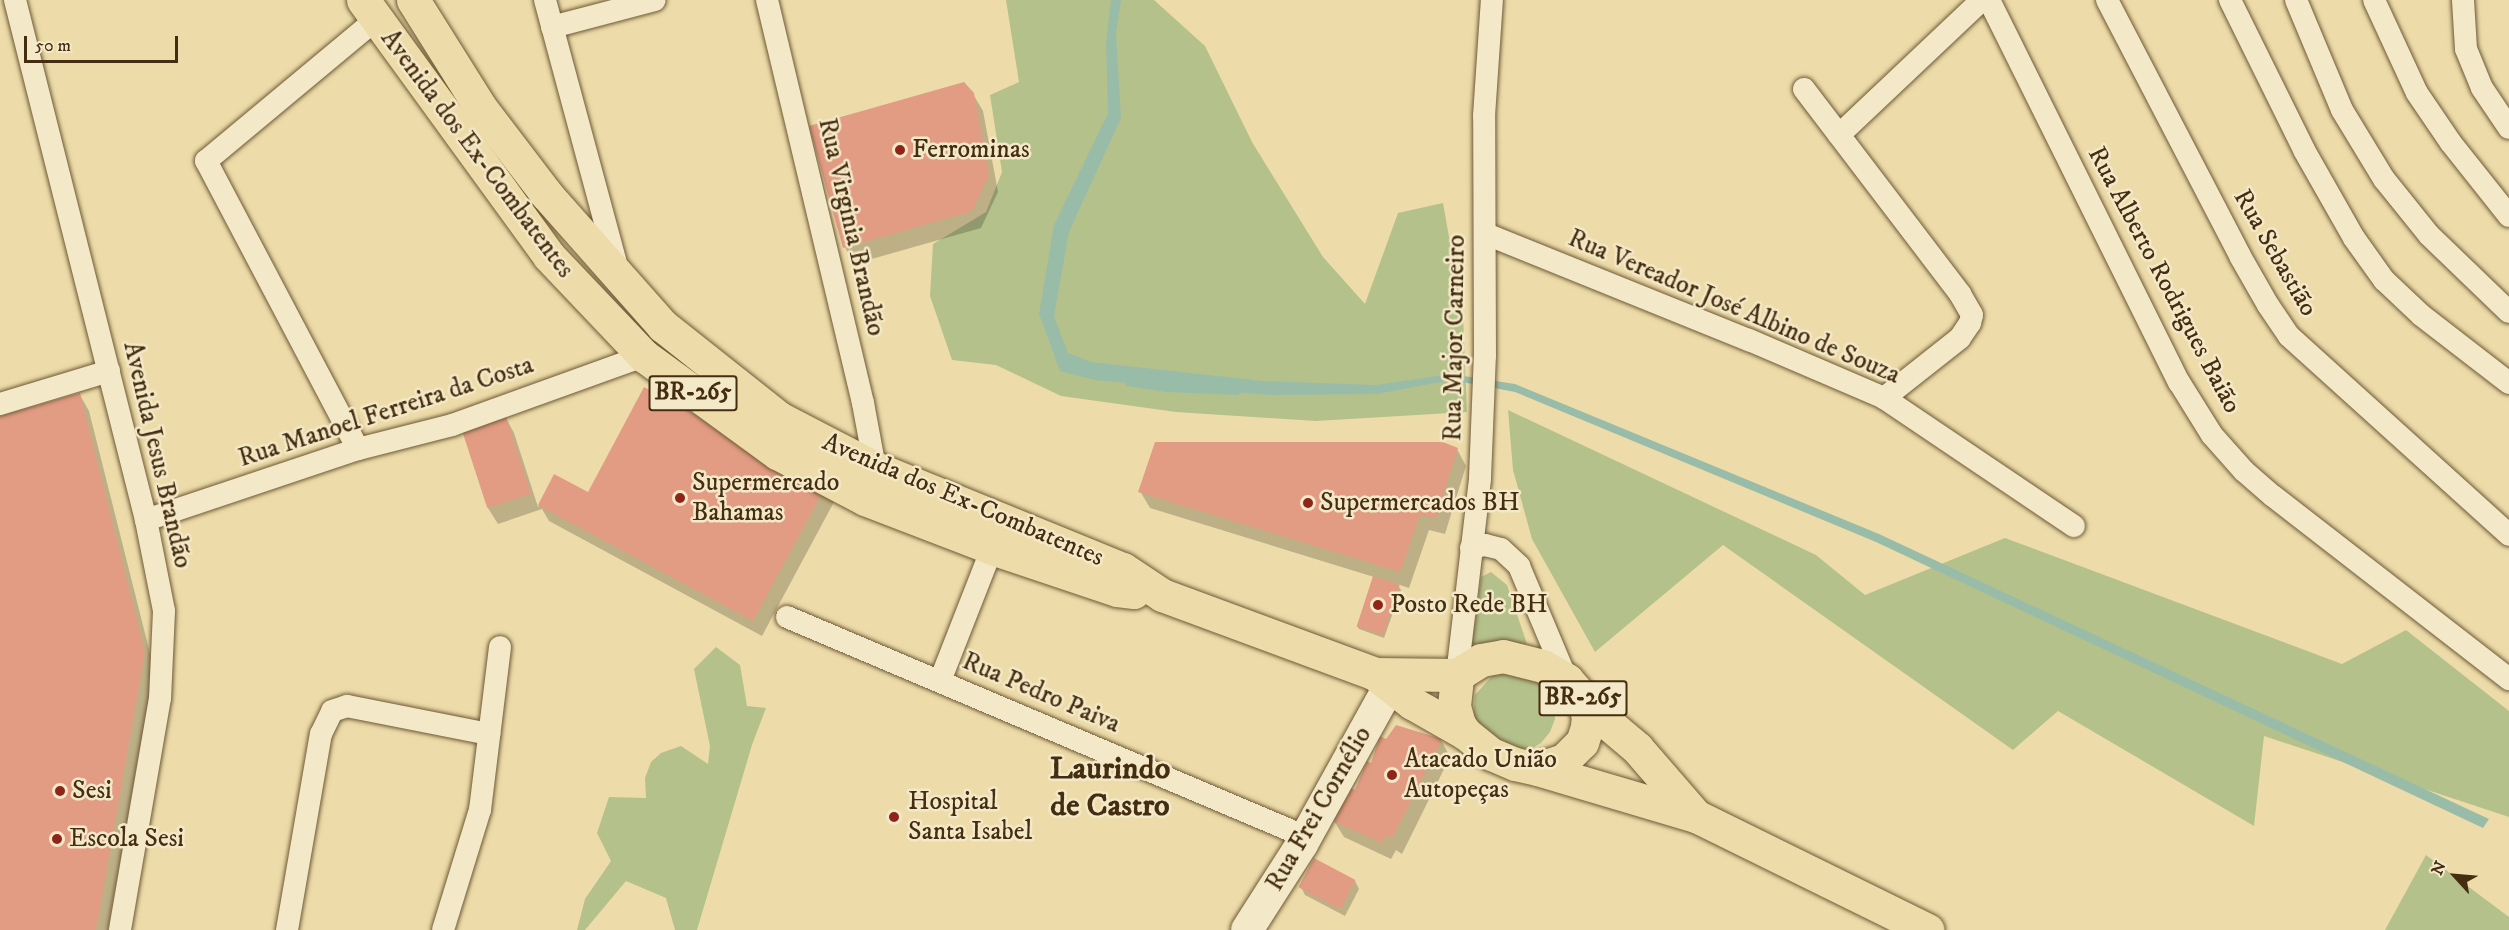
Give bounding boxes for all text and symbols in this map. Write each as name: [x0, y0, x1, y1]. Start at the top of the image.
scale bar: [27, 24, 182, 62]
street label: Avenida dos Ex-Combatentes: [373, 24, 581, 284]
text: 50 m: [35, 35, 71, 57]
street label: Rua Virginia Brandão: [811, 115, 891, 339]
place label: Ferrominas: [912, 134, 1030, 166]
street label: Rua Alberto Rodrigues Baião: [2080, 141, 2248, 419]
marker: Ferrominas: [893, 143, 907, 157]
street label: Rua Sebastião: [2226, 184, 2324, 322]
street label: Rua Vereador José Albino de Souza: [1563, 223, 1905, 391]
street label: Rua Major Carneiro: [1438, 234, 1472, 442]
street label: Avenida Jesus Brandão: [116, 339, 198, 571]
street label: Rua Manoel Ferreira da Costa: [235, 350, 537, 474]
road number: BR-265: [648, 372, 738, 414]
street label: Avenida dos Ex-Combatentes: [818, 427, 1108, 573]
place label: Supermercado Bahamas: [692, 467, 839, 528]
place label: Supermercados BH: [1320, 487, 1520, 519]
marker: Supermercado Bahamas: [673, 491, 687, 505]
marker: Supermercados BH: [1301, 496, 1315, 510]
place label: Posto Rede BH: [1390, 589, 1548, 621]
marker: Posto Rede BH: [1371, 598, 1385, 612]
street label: Rua Pedro Paiva: [958, 646, 1124, 740]
road number: BR-265: [1538, 677, 1628, 719]
street label: Rua Frei Cornélio: [1259, 721, 1379, 897]
place label: Atacado União Autopeças: [1404, 744, 1557, 806]
district label: Laurindo de Castro: [1050, 751, 1170, 826]
marker: Atacado União Autopeças: [1385, 768, 1399, 782]
place label: Sesi: [72, 775, 112, 807]
marker: Sesi: [53, 784, 67, 798]
place label: Hospital Santa Isabel: [908, 786, 1032, 848]
marker: Hospital Santa Isabel: [885, 808, 903, 826]
place label: Escola Sesi: [69, 823, 184, 855]
marker: Escola Sesi: [50, 832, 64, 846]
north arrow: [2425, 846, 2485, 906]
text: N: [2427, 858, 2451, 878]

